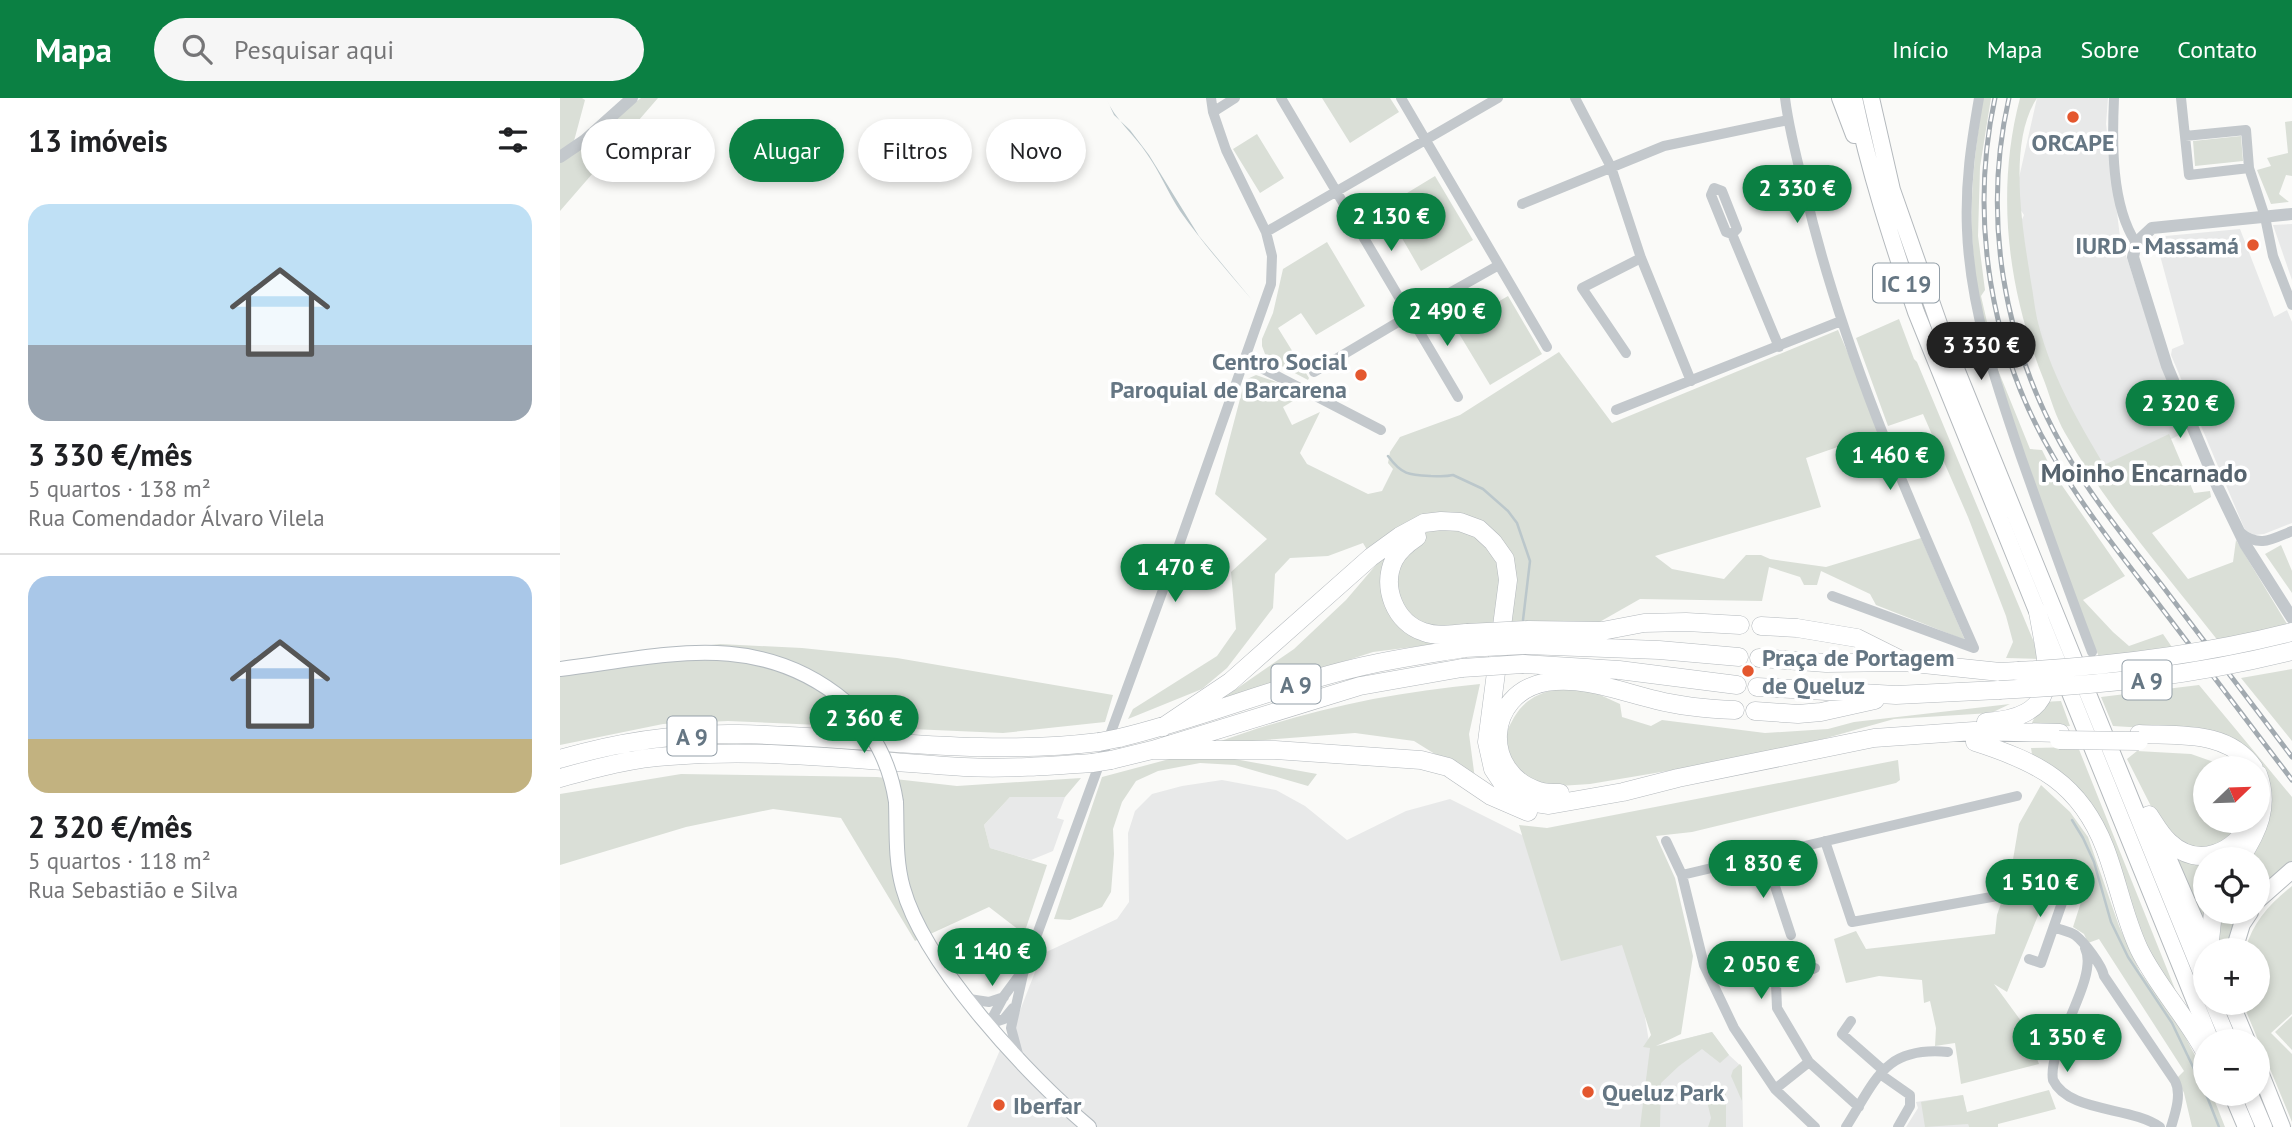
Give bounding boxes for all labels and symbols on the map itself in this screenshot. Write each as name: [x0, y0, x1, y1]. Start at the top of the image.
marker: ORCAPE: [2065, 109, 2081, 125]
place label: ORCAPE: [2032, 127, 2114, 158]
pin: 2 330 €: [1732, 166, 1862, 225]
pin: 2 130 €: [1326, 194, 1456, 253]
place label: IURD - Massamá: [2075, 230, 2239, 261]
marker: IURD - Massamá: [2245, 237, 2261, 253]
road number: IC 19: [1873, 264, 1939, 302]
pin: 2 490 €: [1382, 288, 1512, 348]
pin: 3 330 €: [1916, 322, 2046, 382]
place label: Centro Social Paroquial de Barcarena: [1110, 346, 1348, 405]
marker: Centro Social Paroquial de Barcarena: [1353, 367, 1369, 383]
pin: 2 320 €: [2115, 380, 2245, 440]
pin: 1 460 €: [1825, 432, 1955, 492]
district label: Moinho Encarnado: [2041, 456, 2247, 489]
pin: 1 470 €: [1110, 545, 1240, 604]
place label: Praça de Portagem de Queluz: [1762, 642, 1954, 701]
road number: A 9: [2122, 660, 2172, 700]
marker: Praça de Portagem de Queluz: [1740, 663, 1756, 679]
road number: A 9: [1272, 664, 1320, 704]
pin: 2 360 €: [799, 696, 929, 755]
road number: A 9: [668, 716, 716, 756]
north arrow: [2193, 756, 2270, 833]
pin: 1 830 €: [1698, 840, 1828, 900]
pin: 1 510 €: [1975, 860, 2105, 919]
pin: 1 140 €: [927, 928, 1057, 988]
pin: 2 050 €: [1696, 942, 1826, 1001]
pin: 1 350 €: [2002, 1014, 2132, 1074]
place label: Queluz Park: [1602, 1077, 1725, 1108]
marker: Queluz Park: [1580, 1084, 1596, 1100]
place label: Iberfar: [1013, 1090, 1082, 1121]
marker: Iberfar: [991, 1097, 1007, 1113]

